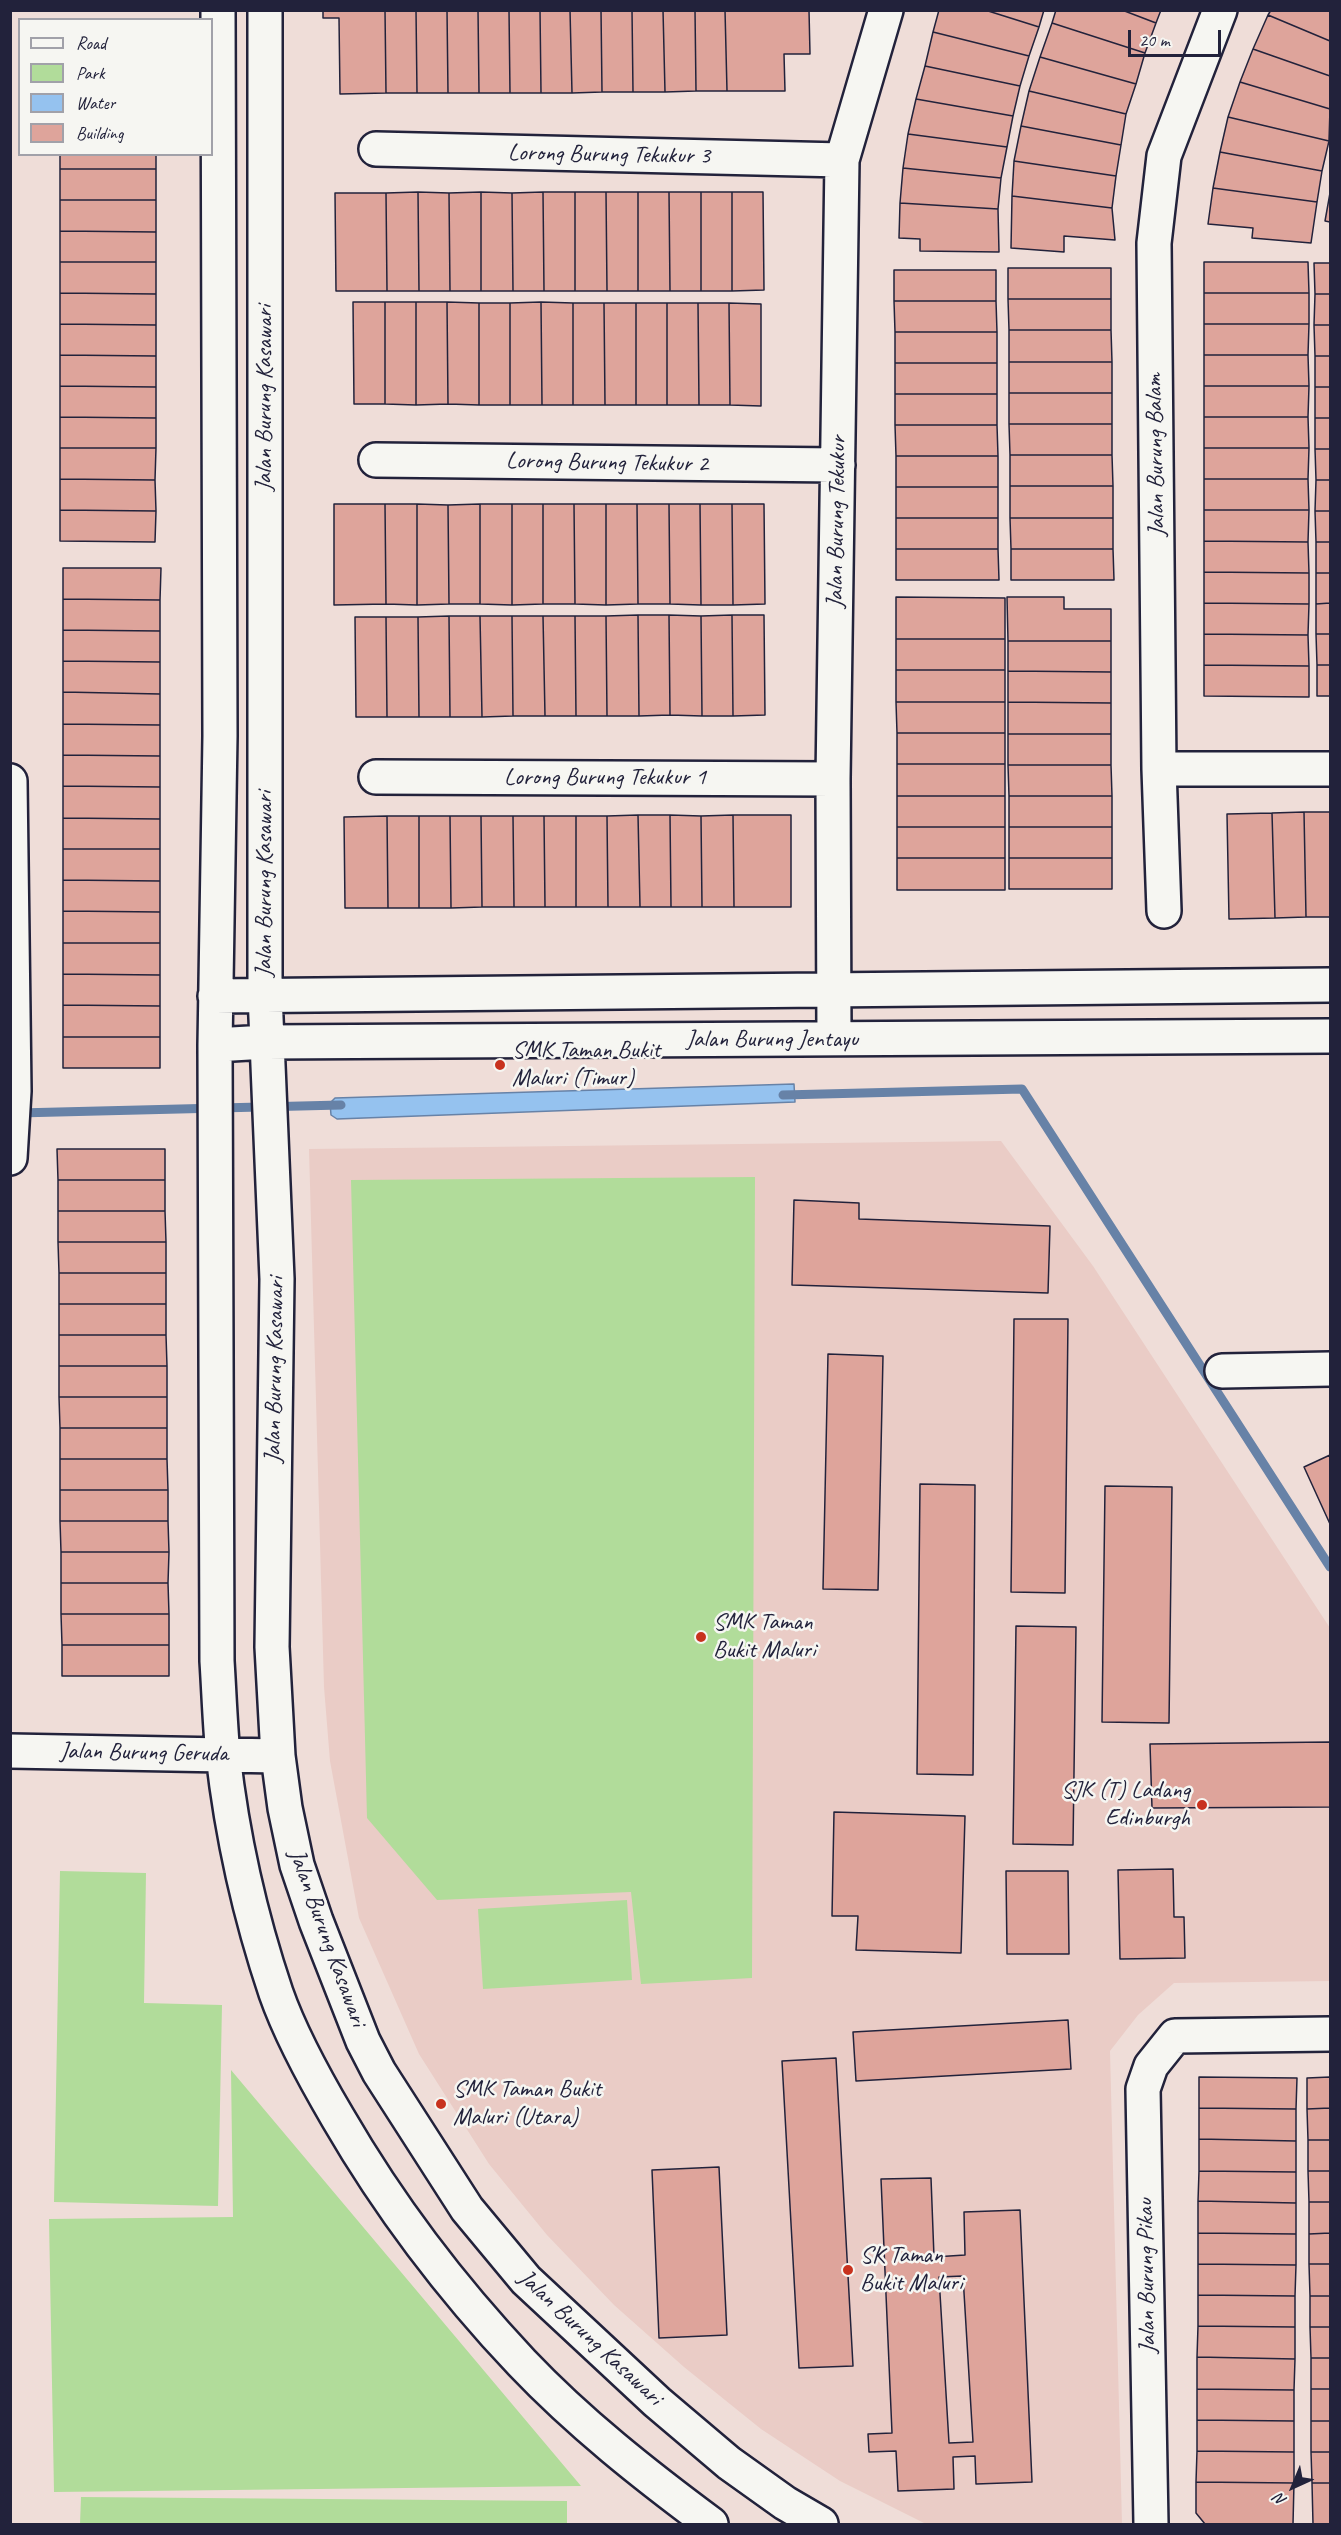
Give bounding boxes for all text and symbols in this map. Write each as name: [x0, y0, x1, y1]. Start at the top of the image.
legend: [18, 18, 213, 156]
scale bar: [1131, 18, 1224, 56]
text: 20 m: [1139, 29, 1170, 51]
text: Road: [76, 32, 106, 54]
text: Park: [76, 62, 105, 84]
text: Water: [76, 92, 115, 114]
text: Building: [76, 122, 123, 144]
street label: Lorong Burung Tekukur 3: [508, 139, 710, 171]
street label: Jalan Burung Kasawari: [251, 305, 279, 491]
street label: Jalan Burung Balam: [1140, 373, 1172, 537]
street label: Jalan Burung Tekukur: [821, 436, 853, 608]
street label: Lorong Burung Tekukur 2: [506, 447, 708, 479]
street label: Lorong Burung Tekukur 1: [504, 764, 706, 792]
street label: Jalan Burung Kasawari: [251, 791, 279, 977]
street label: Jalan Burung Jentayu: [686, 1026, 858, 1054]
place label: SMK Taman Bukit Maluri (Timur): [512, 1037, 660, 1093]
marker: SMK Taman Bukit Maluri (Timur): [493, 1058, 507, 1072]
street label: Jalan Burung Kasawari: [259, 1276, 291, 1464]
place label: SMK Taman Bukit Maluri: [713, 1609, 815, 1665]
marker: SMK Taman Bukit Maluri: [694, 1630, 708, 1644]
street label: Jalan Burung Geruda: [60, 1737, 228, 1769]
place label: SJK (T) Ladang Edinburgh: [1061, 1777, 1190, 1833]
marker: SJK (T) Ladang Edinburgh: [1195, 1798, 1209, 1812]
street label: Jalan Burung Kasawari: [282, 1845, 372, 2031]
place label: SMK Taman Bukit Maluri (Utara): [453, 2076, 601, 2132]
marker: SMK Taman Bukit Maluri (Utara): [434, 2097, 448, 2111]
street label: Jalan Burung Pikau: [1131, 2198, 1163, 2354]
place label: SK Taman Bukit Maluri: [860, 2242, 962, 2298]
marker: SK Taman Bukit Maluri: [841, 2263, 855, 2277]
street label: Jalan Burung Kasawari: [512, 2264, 668, 2412]
north arrow: [1263, 2457, 1323, 2517]
text: N: [1270, 2489, 1291, 2511]

